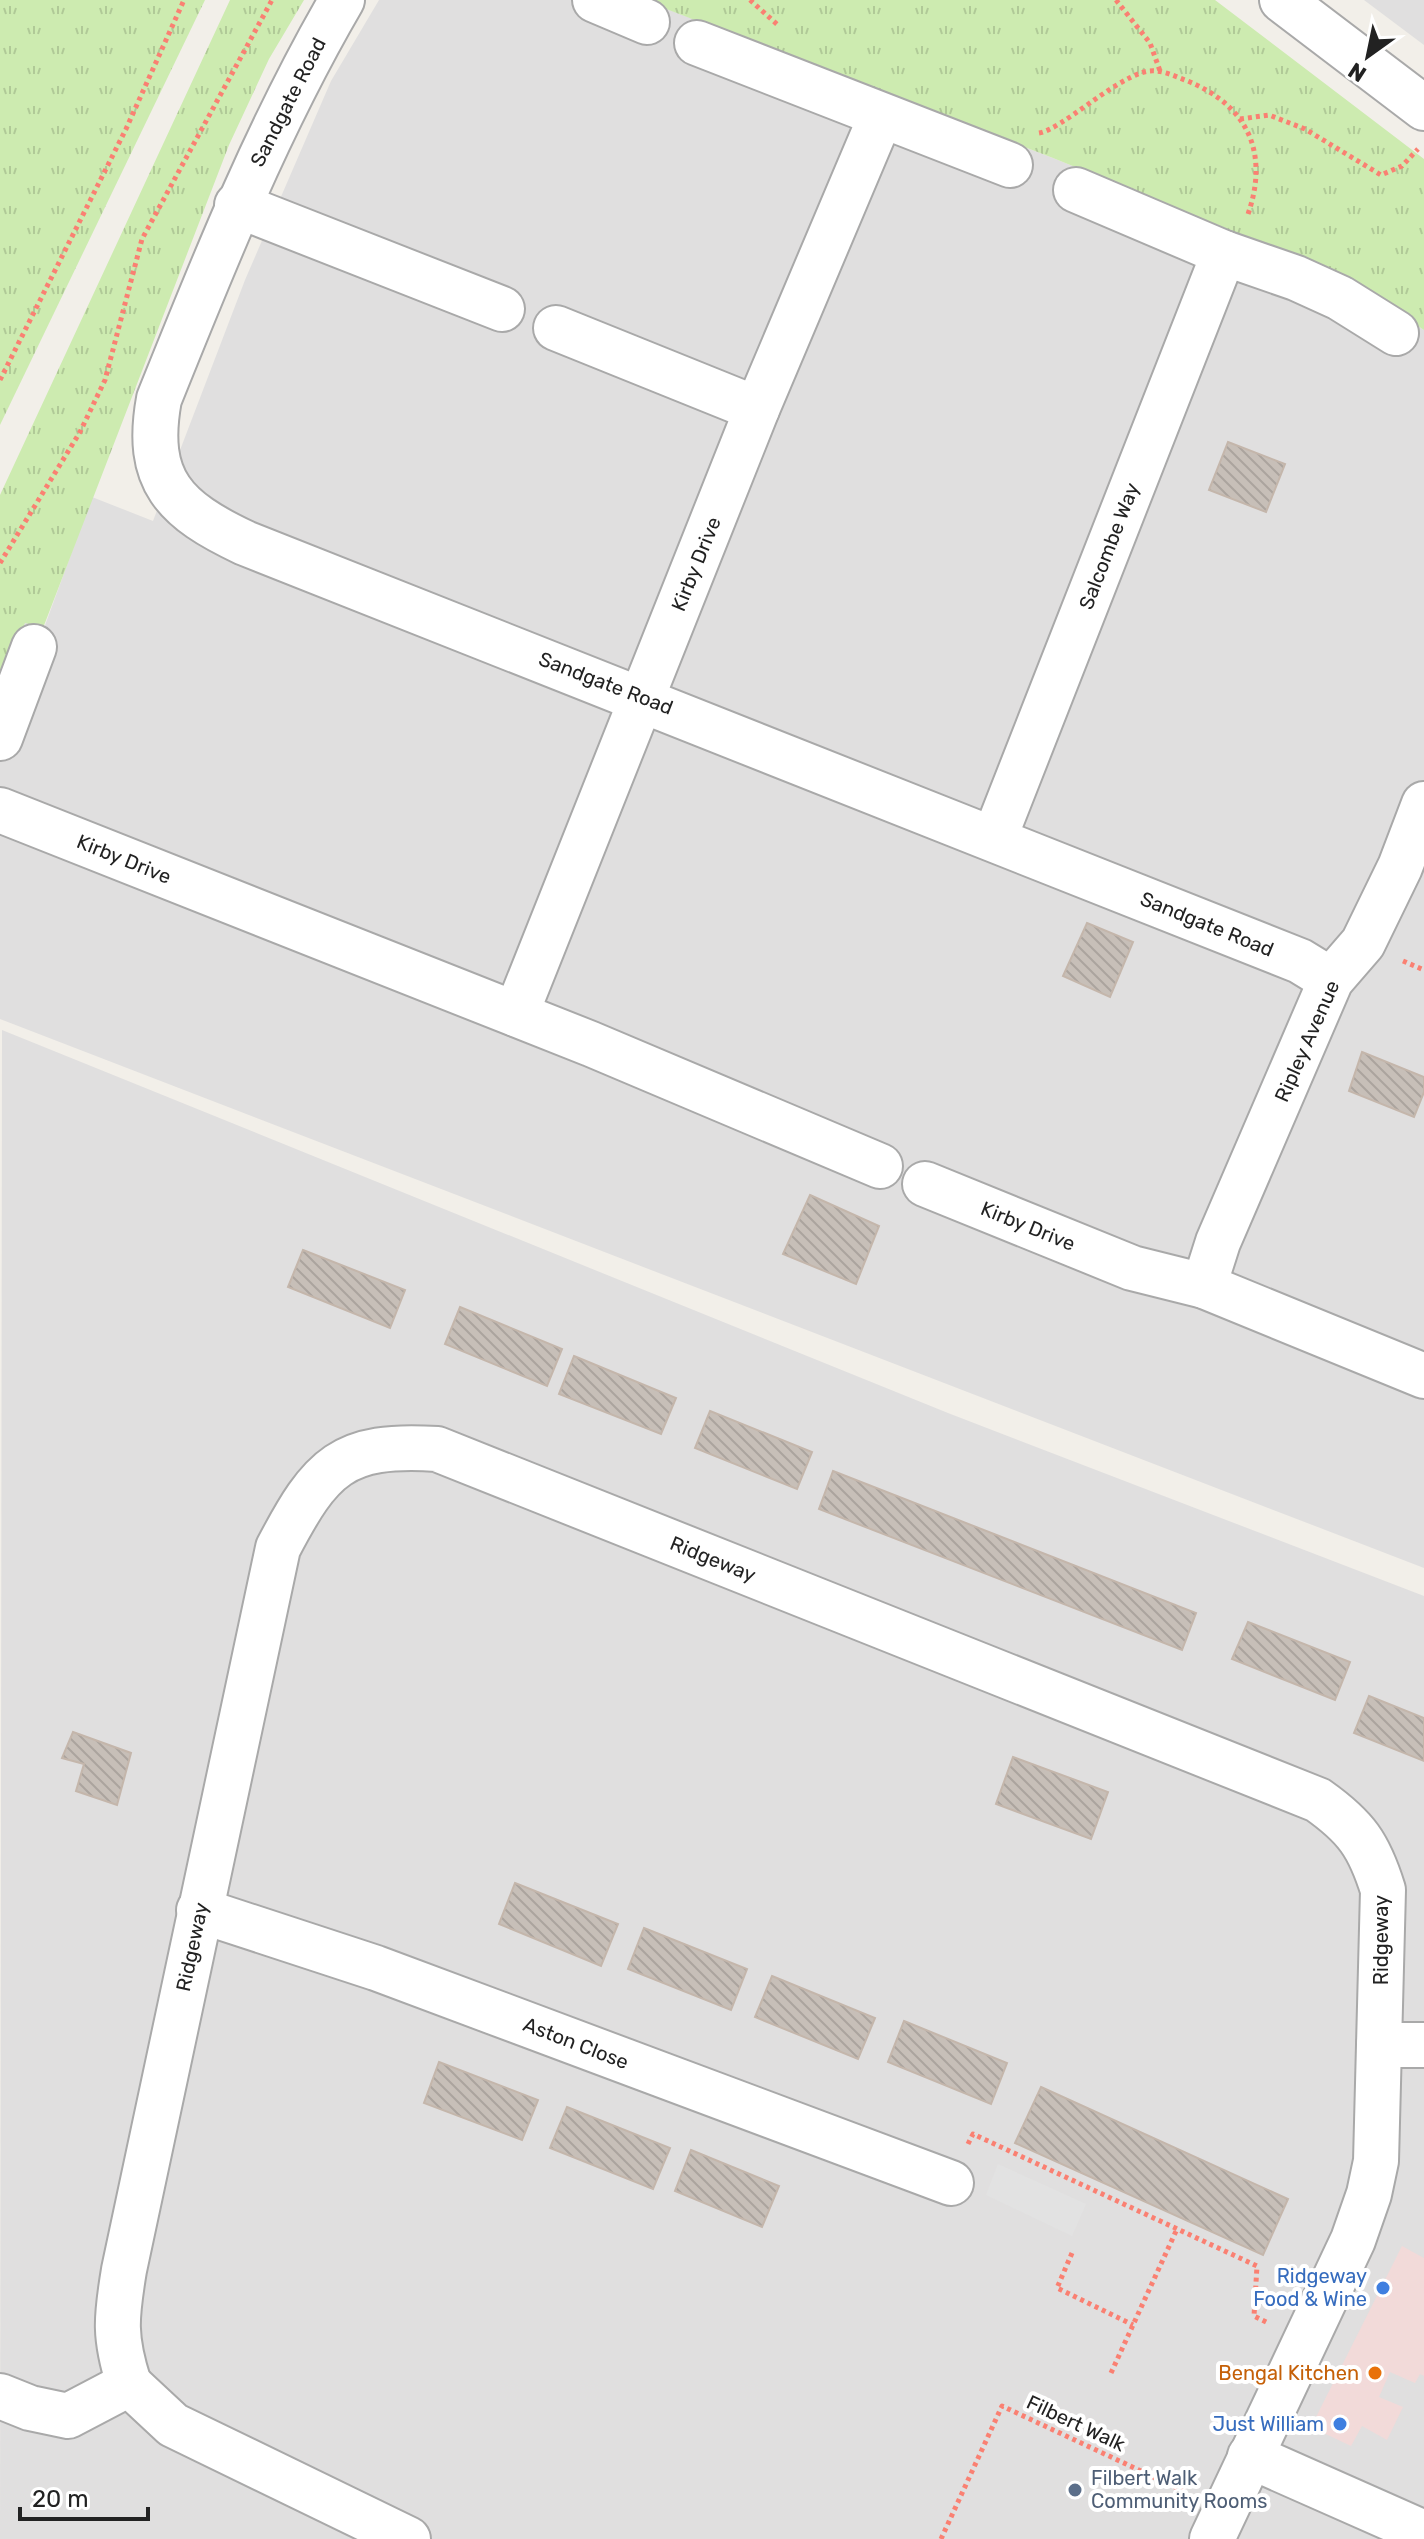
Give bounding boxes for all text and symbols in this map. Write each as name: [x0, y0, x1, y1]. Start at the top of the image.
north arrow: [1328, 16, 1408, 96]
street label: Sandgate Road: [245, 33, 331, 171]
text: N: [1343, 57, 1371, 88]
street label: Salcombe Way: [1074, 479, 1144, 613]
street label: Kirby Drive: [666, 513, 726, 615]
street label: Sandgate Road: [536, 646, 676, 720]
street label: Kirby Drive: [73, 829, 175, 889]
street label: Sandgate Road: [1137, 886, 1277, 962]
street label: Ripley Avenue: [1270, 977, 1344, 1105]
street label: Kirby Drive: [977, 1196, 1079, 1256]
street label: Ridgeway: [667, 1531, 759, 1587]
street label: Ridgeway: [1369, 1895, 1393, 1985]
street label: Ridgeway: [171, 1900, 213, 1994]
street label: Aston Close: [520, 2012, 632, 2074]
place label: Ridgeway Food & Wine: [1253, 2264, 1367, 2311]
marker: Ridgeway Food & Wine: [1374, 2279, 1392, 2297]
place label: Bengal Kitchen: [1218, 2361, 1359, 2385]
marker: Bengal Kitchen: [1366, 2364, 1384, 2382]
street label: Filbert Walk: [1023, 2390, 1130, 2457]
place label: Just William: [1213, 2412, 1324, 2436]
marker: Just William: [1331, 2415, 1349, 2433]
place label: Filbert Walk Community Rooms: [1091, 2466, 1268, 2513]
scale bar: [20, 2471, 148, 2521]
marker: Filbert Walk Community Rooms: [1066, 2481, 1084, 2499]
text: 20 m: [32, 2485, 89, 2513]

